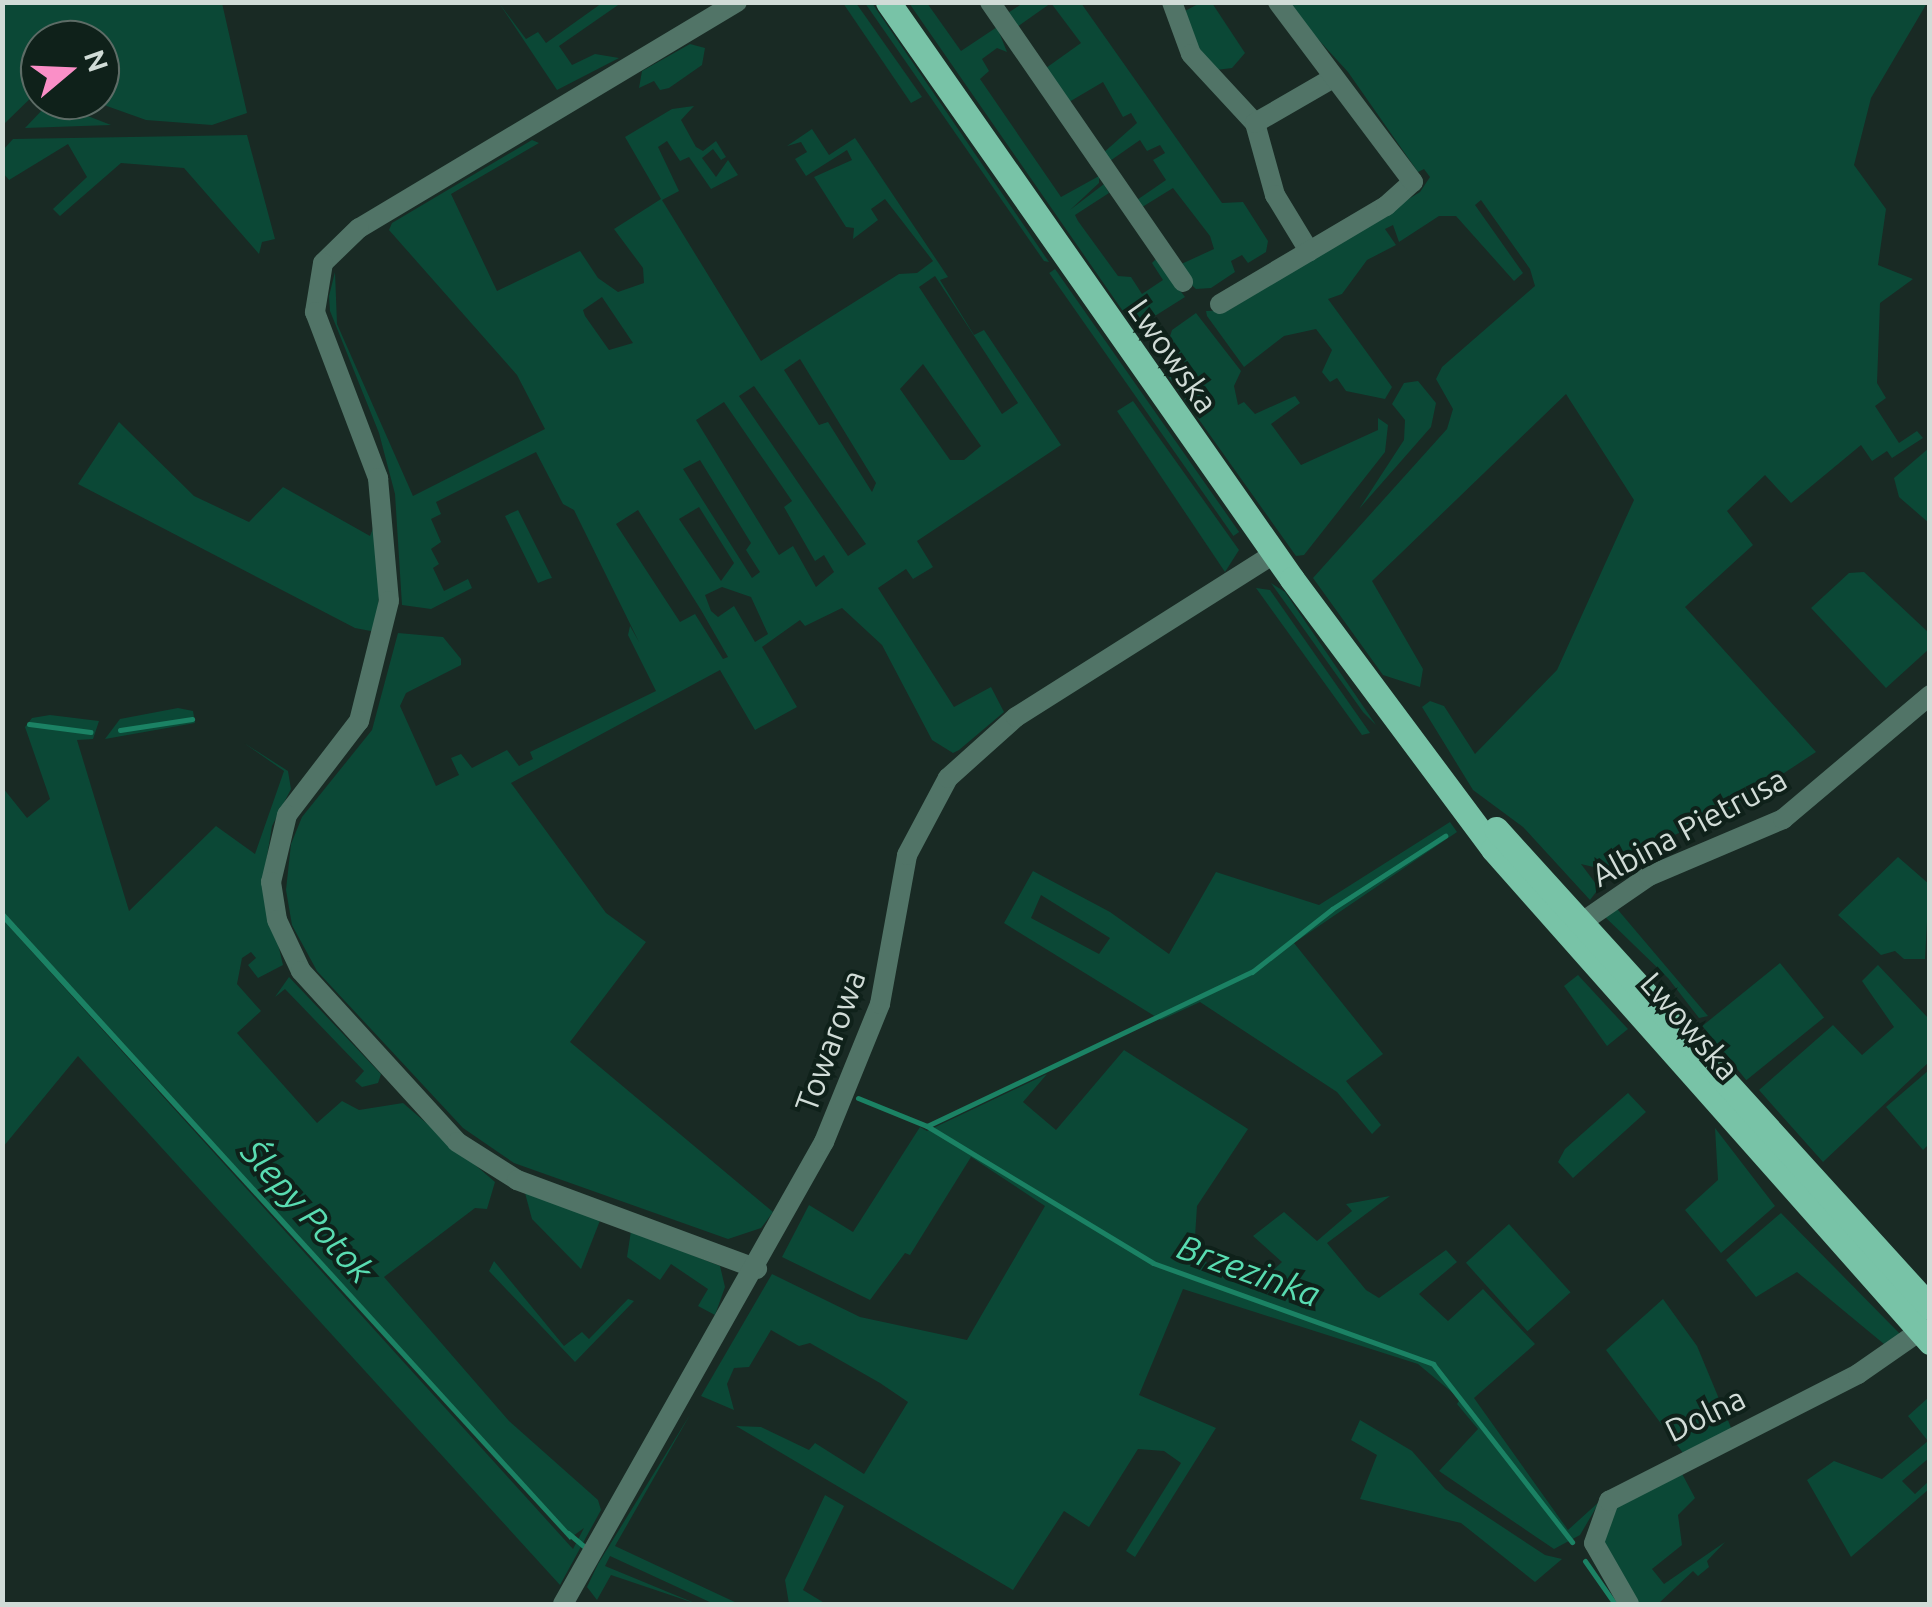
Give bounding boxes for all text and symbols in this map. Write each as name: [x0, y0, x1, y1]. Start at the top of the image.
north arrow: [20, 20, 120, 120]
text: N: [79, 46, 115, 76]
street label: Lwowska: [1120, 292, 1226, 420]
street label: Albina Pietrusa: [1585, 759, 1793, 895]
street label: Lwowska: [1633, 964, 1747, 1088]
street label: Towarowa: [787, 965, 873, 1117]
water label: Ślepy Potok: [233, 1131, 383, 1291]
water label: Brzezinka: [1172, 1225, 1326, 1315]
street label: Dolna: [1659, 1378, 1751, 1450]

